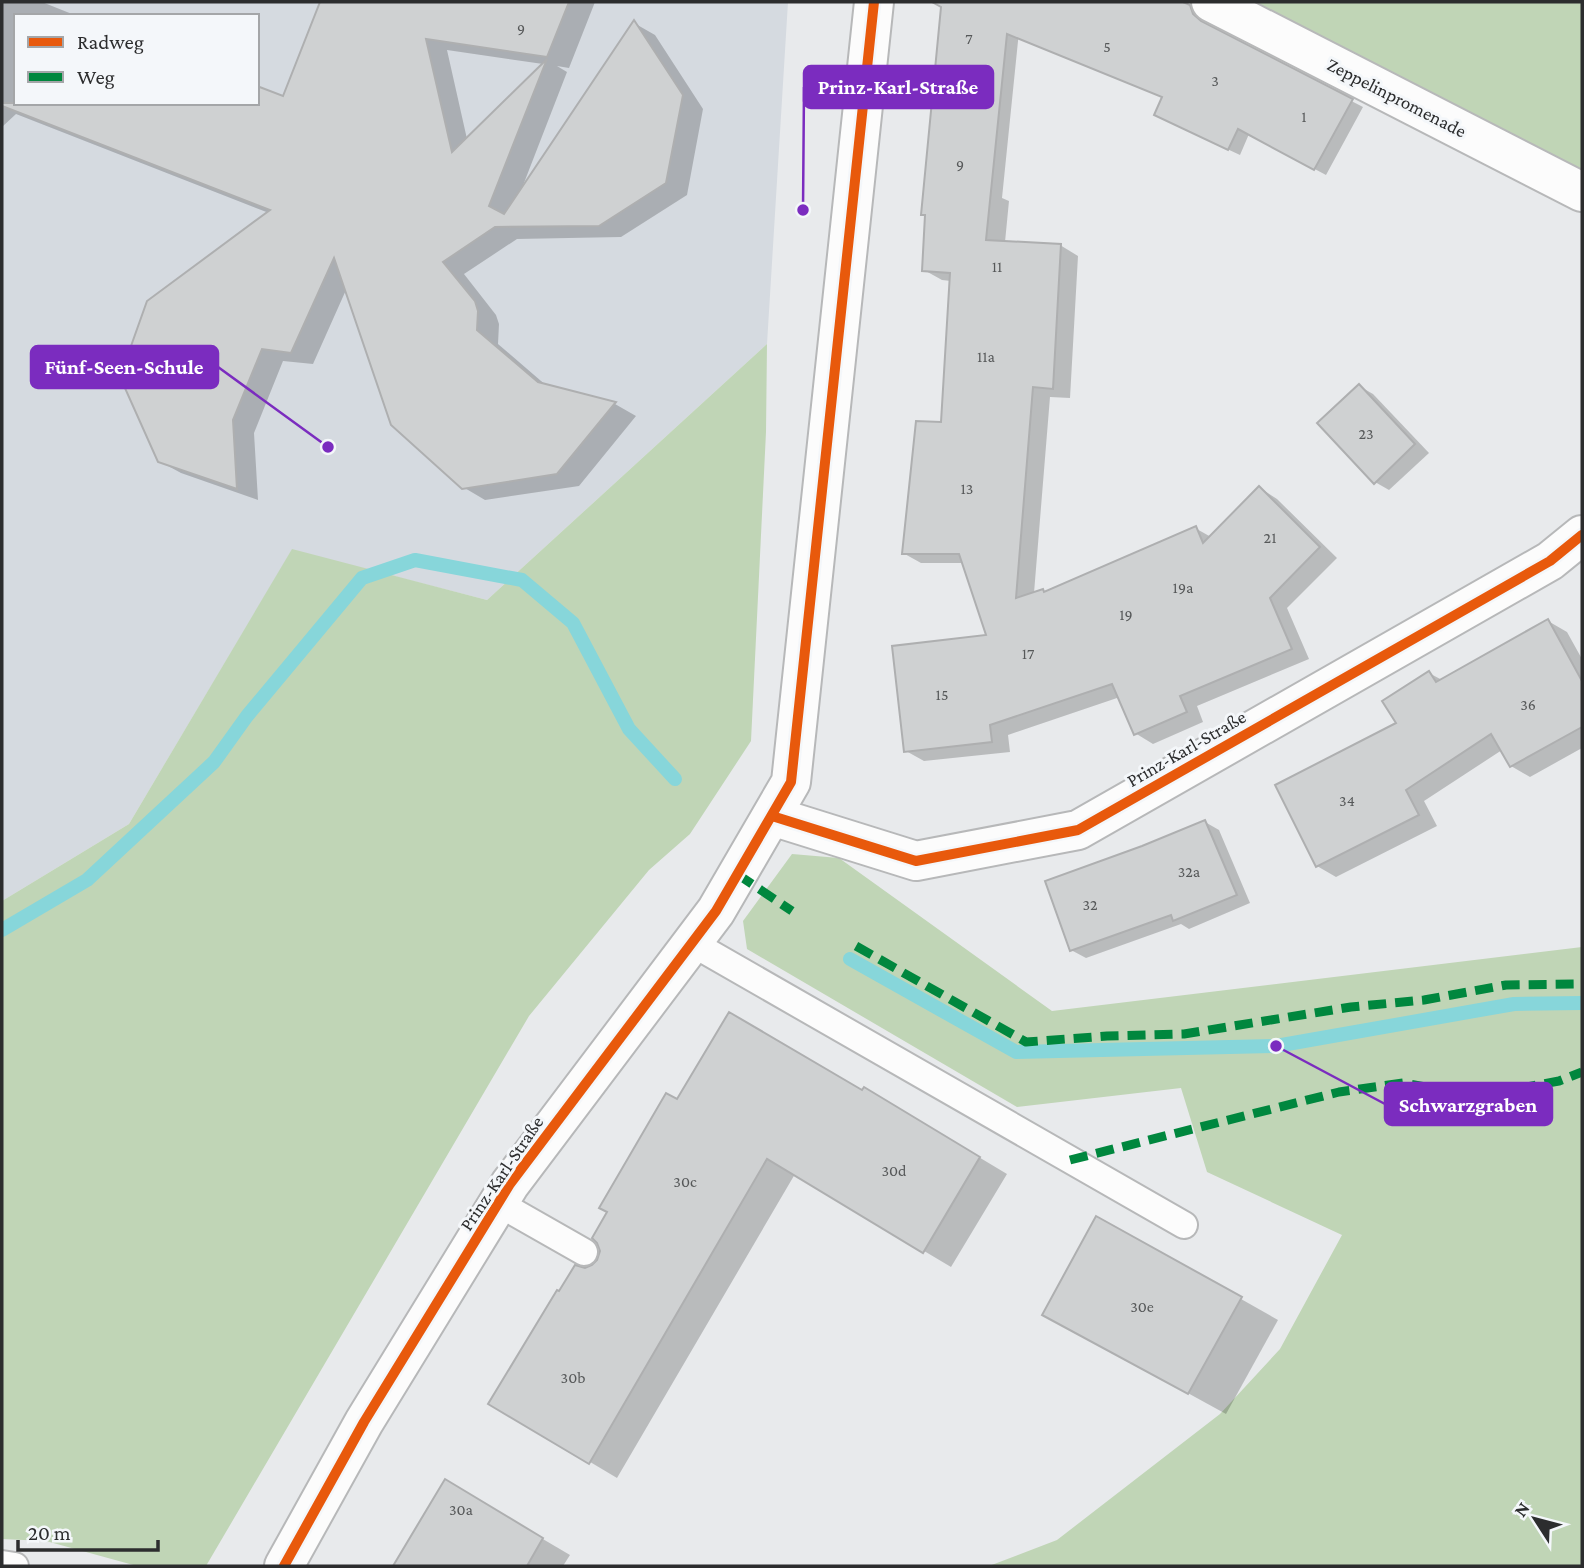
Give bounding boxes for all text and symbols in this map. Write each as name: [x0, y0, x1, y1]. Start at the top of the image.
legend: [14, 14, 259, 105]
house number: 9: [517, 20, 525, 37]
text: Radweg: [77, 30, 144, 54]
house number: 7: [965, 30, 973, 47]
house number: 5: [1103, 38, 1111, 55]
street label: Zeppelinpromenade: [1324, 53, 1470, 142]
text: Weg: [77, 65, 115, 89]
callout: Prinz-Karl-Straße: [804, 66, 993, 108]
house number: 3: [1211, 72, 1219, 89]
text: Prinz-Karl-Straße: [818, 75, 979, 99]
house number: 1: [1301, 108, 1307, 125]
house number: 9: [956, 156, 964, 173]
house number: 11: [992, 258, 1002, 275]
callout: Fünf-Seen-Schule: [31, 346, 218, 388]
house number: 11a: [977, 348, 996, 365]
text: Fünf-Seen-Schule: [44, 355, 204, 379]
house number: 23: [1358, 425, 1374, 442]
house number: 13: [961, 480, 973, 497]
house number: 21: [1264, 529, 1276, 546]
house number: 19a: [1173, 579, 1194, 596]
house number: 19: [1119, 606, 1133, 623]
house number: 17: [1022, 645, 1035, 662]
house number: 15: [936, 686, 948, 703]
house number: 36: [1520, 696, 1536, 713]
street label: Prinz-Karl-Straße: [1123, 706, 1249, 791]
house number: 34: [1339, 792, 1355, 809]
house number: 32a: [1178, 863, 1201, 880]
house number: 32: [1082, 896, 1098, 913]
callout: Schwarzgraben: [1385, 1083, 1552, 1125]
text: Schwarzgraben: [1399, 1093, 1537, 1117]
street label: Prinz-Karl-Straße: [455, 1112, 548, 1235]
house number: 30d: [881, 1162, 907, 1179]
house number: 30c: [673, 1173, 697, 1190]
house number: 30e: [1130, 1298, 1154, 1315]
house number: 30b: [561, 1369, 585, 1386]
north arrow: [1500, 1484, 1570, 1554]
text: N: [1509, 1498, 1534, 1521]
house number: 30a: [449, 1501, 474, 1518]
scale bar: [18, 1508, 158, 1552]
text: 20 m: [28, 1521, 71, 1545]

